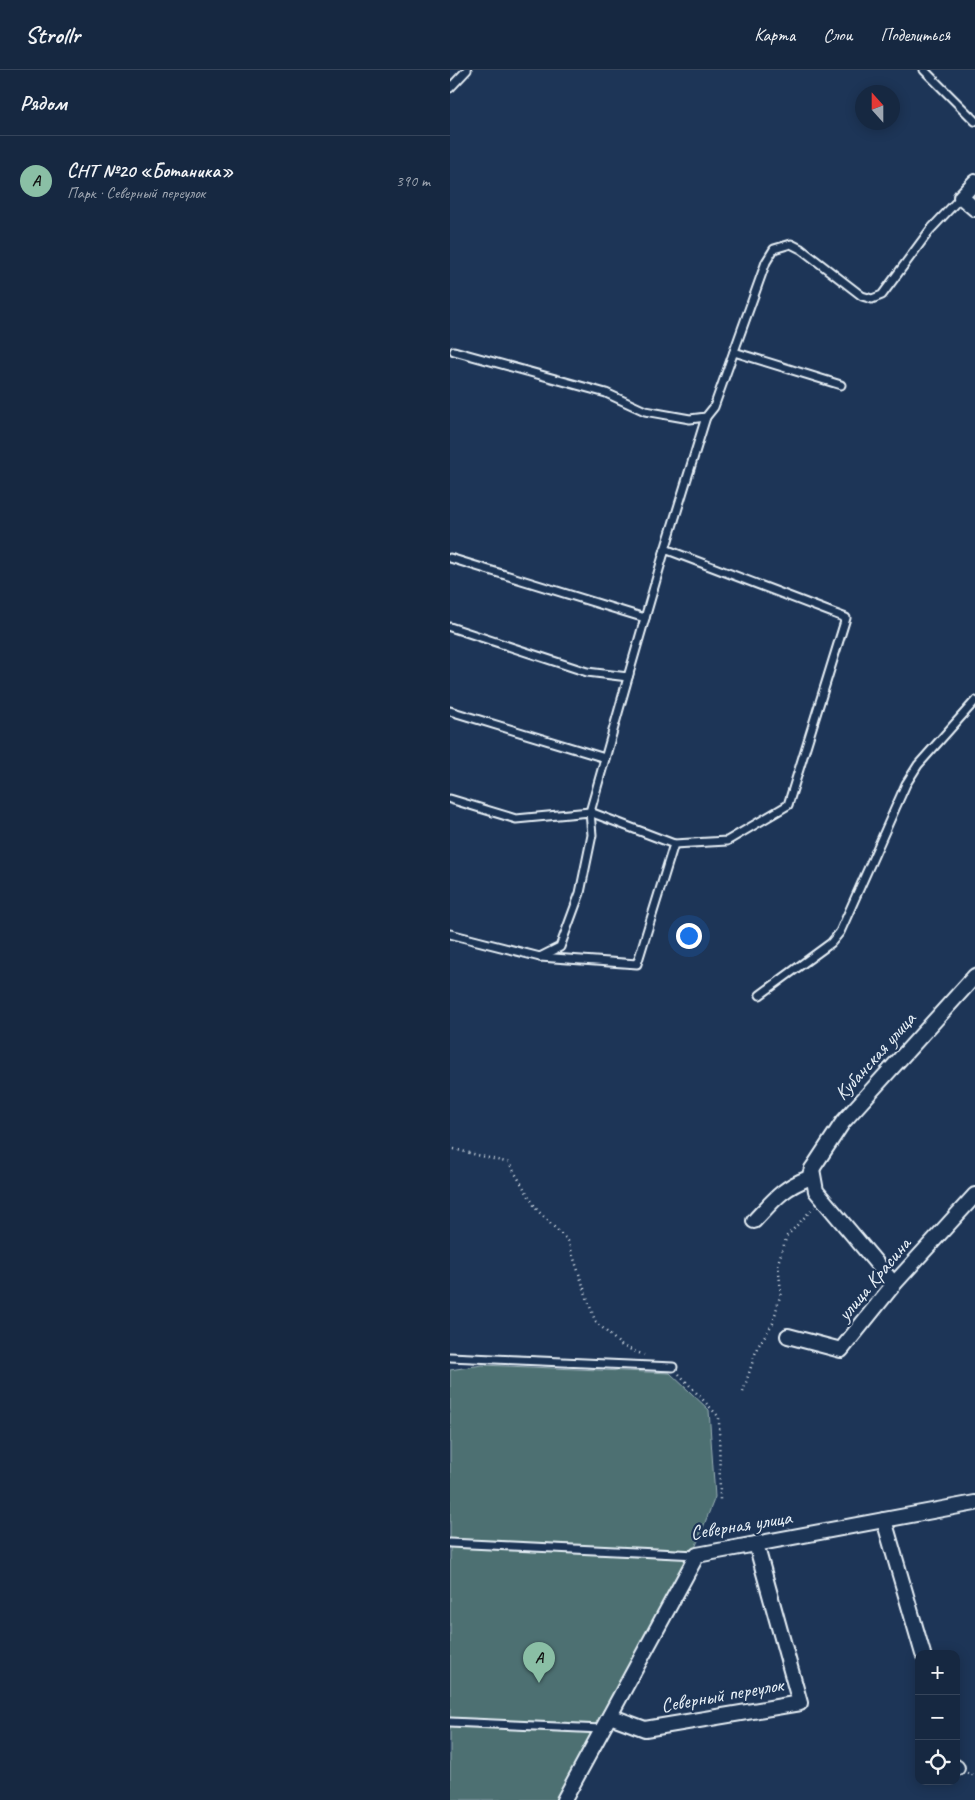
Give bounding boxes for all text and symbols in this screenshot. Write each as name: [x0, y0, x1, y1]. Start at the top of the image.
text: Strollr: [25, 20, 80, 50]
text: Карта: [754, 24, 795, 46]
text: Слои: [823, 24, 852, 46]
text: Поделиться: [880, 24, 950, 46]
north arrow: [855, 85, 900, 130]
text: Рядом: [20, 90, 67, 116]
text: СНТ №20 «Ботаника»: [67, 159, 233, 183]
text: A: [32, 171, 40, 191]
text: 390 m: [396, 171, 430, 191]
text: Парк · Северный переулок: [67, 183, 205, 203]
your location: [676, 923, 702, 949]
street label: Кубанская улица: [829, 1006, 922, 1105]
street label: улица Красина: [831, 1231, 917, 1327]
street label: Северная улица: [689, 1504, 795, 1545]
pin: A: [523, 1642, 555, 1683]
map controls: [915, 1650, 960, 1785]
button: +: [915, 1650, 960, 1695]
street label: Северный переулок: [659, 1672, 787, 1718]
button: −: [915, 1695, 960, 1740]
button: locate: [915, 1740, 960, 1785]

